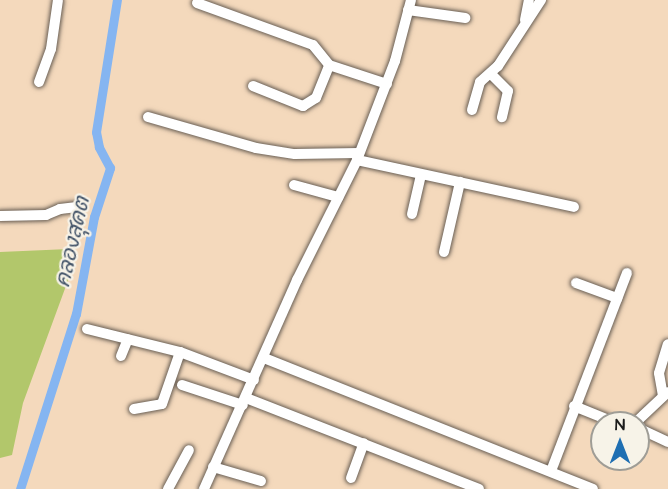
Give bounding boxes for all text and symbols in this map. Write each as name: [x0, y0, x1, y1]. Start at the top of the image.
water label: คลองสุคต: [50, 194, 96, 290]
north arrow: [590, 411, 650, 471]
text: N: [615, 414, 625, 436]

